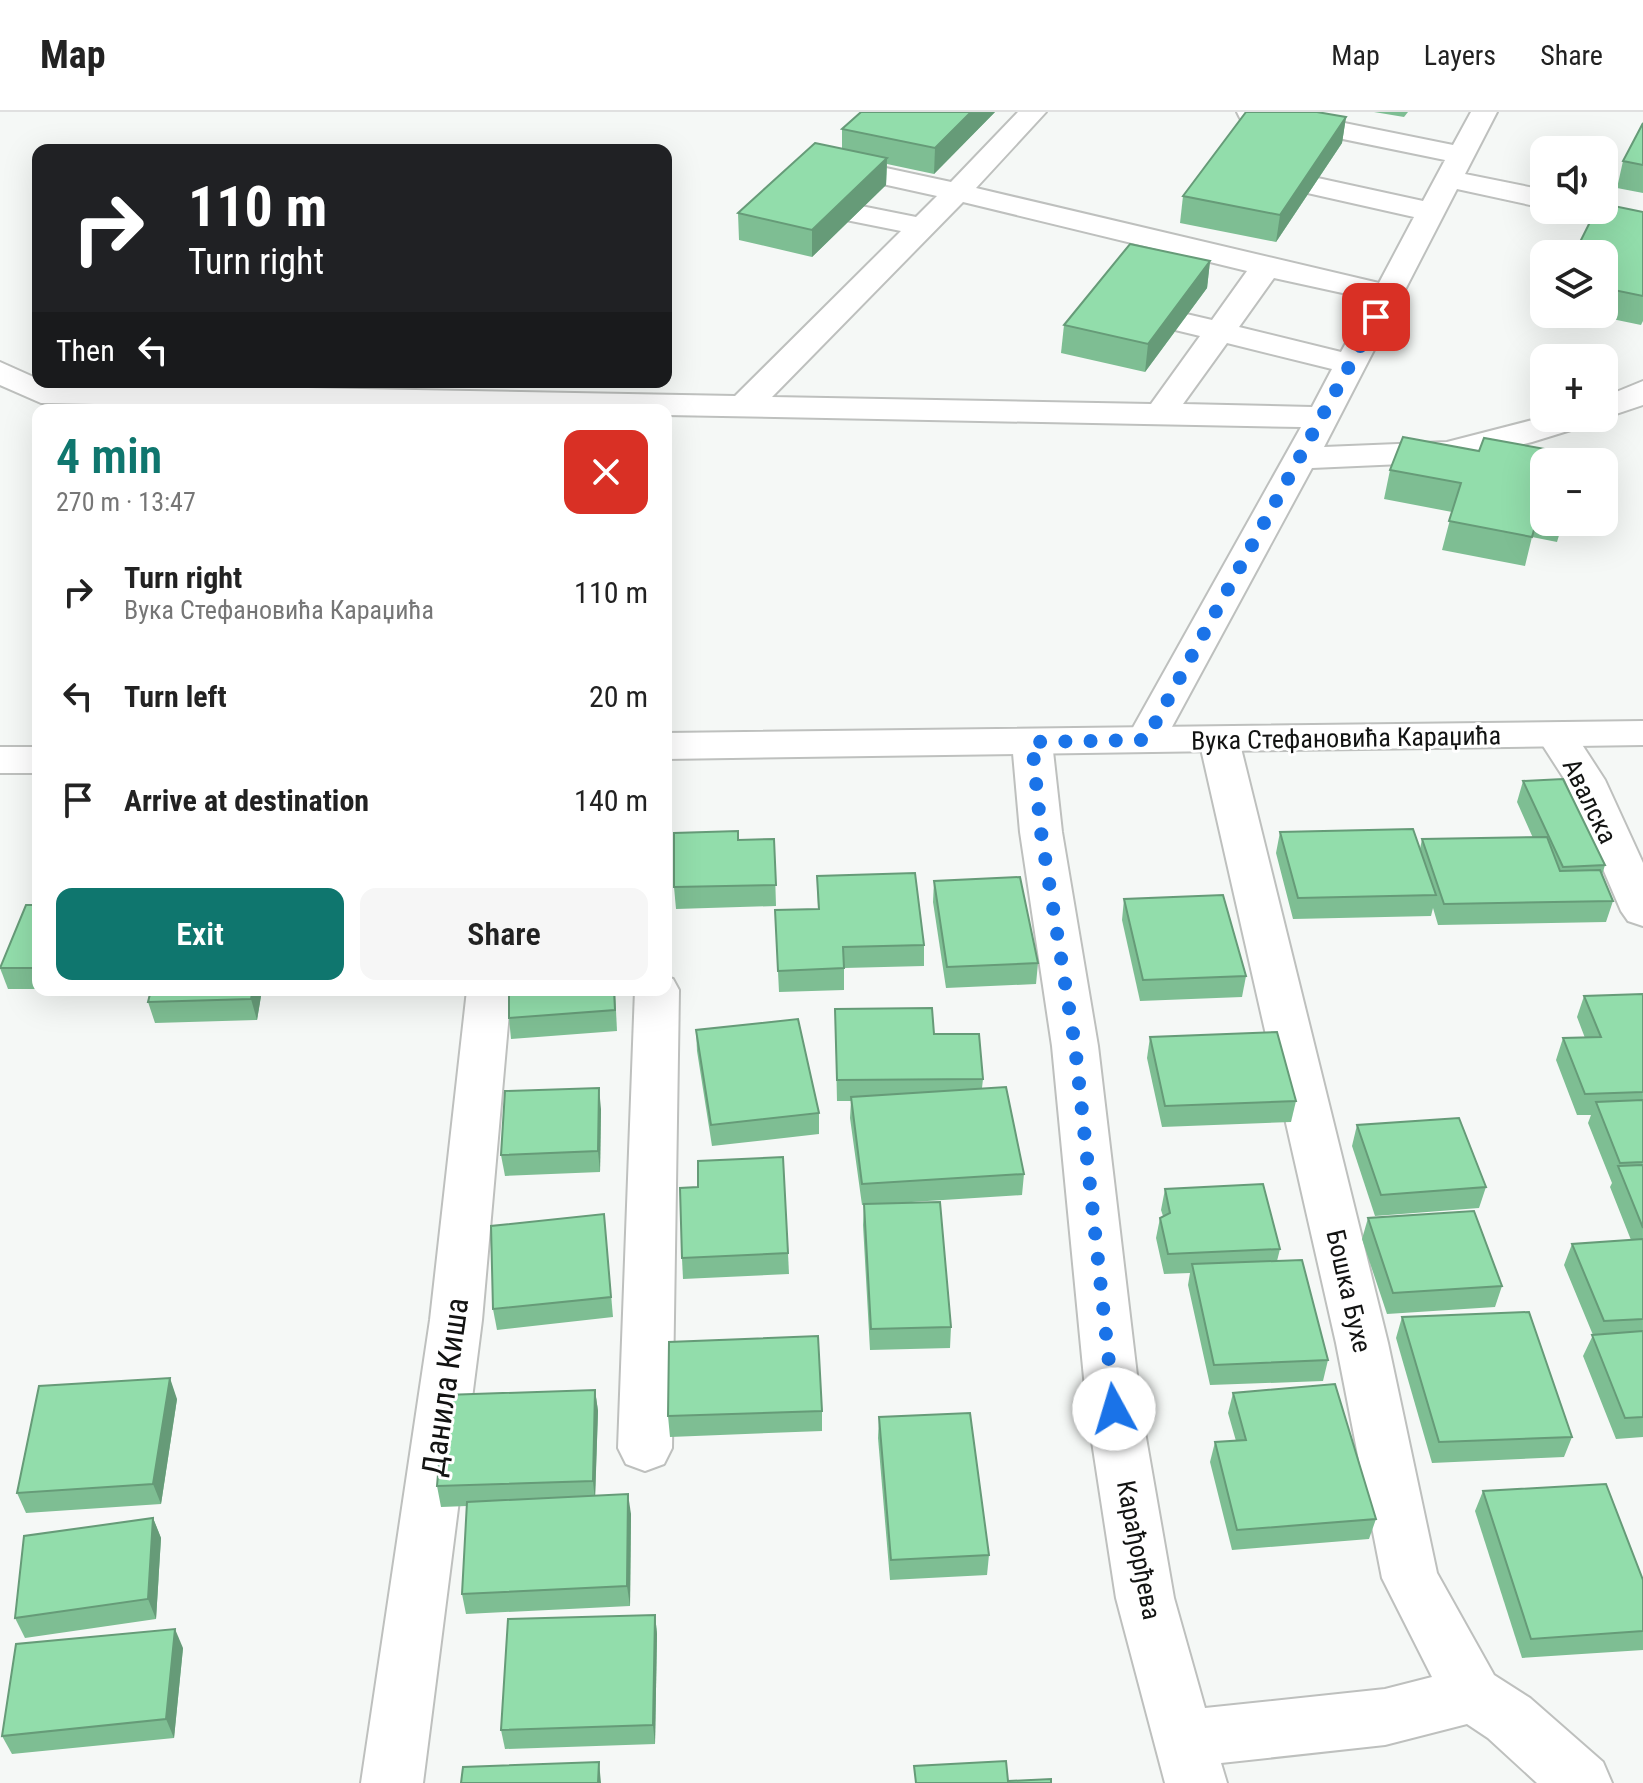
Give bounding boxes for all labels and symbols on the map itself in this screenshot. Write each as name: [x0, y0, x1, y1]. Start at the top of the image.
pin: [1342, 283, 1410, 351]
street label: Вука Стефановића Караџића: [1191, 720, 1501, 756]
street label: Авалска: [1557, 754, 1623, 848]
street label: Бошка Бухе: [1320, 1227, 1378, 1355]
street label: Данила Киша: [414, 1295, 476, 1479]
position arrow: [1072, 1367, 1156, 1451]
street label: Карађорђева: [1111, 1478, 1167, 1622]

